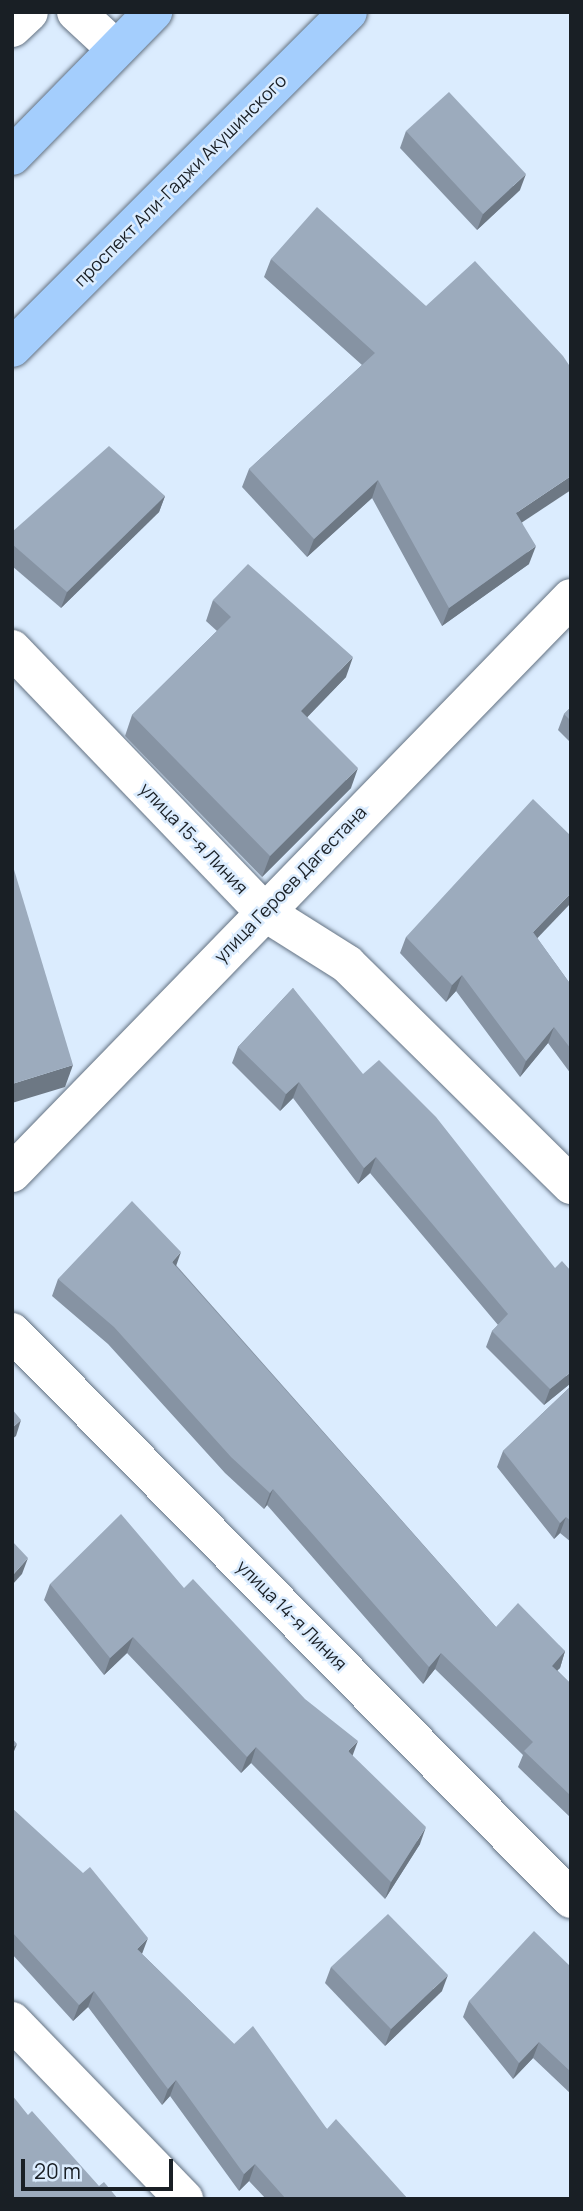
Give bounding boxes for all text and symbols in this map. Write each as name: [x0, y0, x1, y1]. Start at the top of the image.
street label: проспект Али-Гаджи Акушинского: [69, 69, 291, 291]
street label: улица 15-я Линия: [135, 778, 253, 898]
street label: улица Героев Дагестана: [209, 801, 371, 967]
street label: улица 14-я Линия: [232, 1555, 352, 1675]
scale bar: [24, 2144, 177, 2188]
text: 20 m: [34, 2157, 81, 2185]

